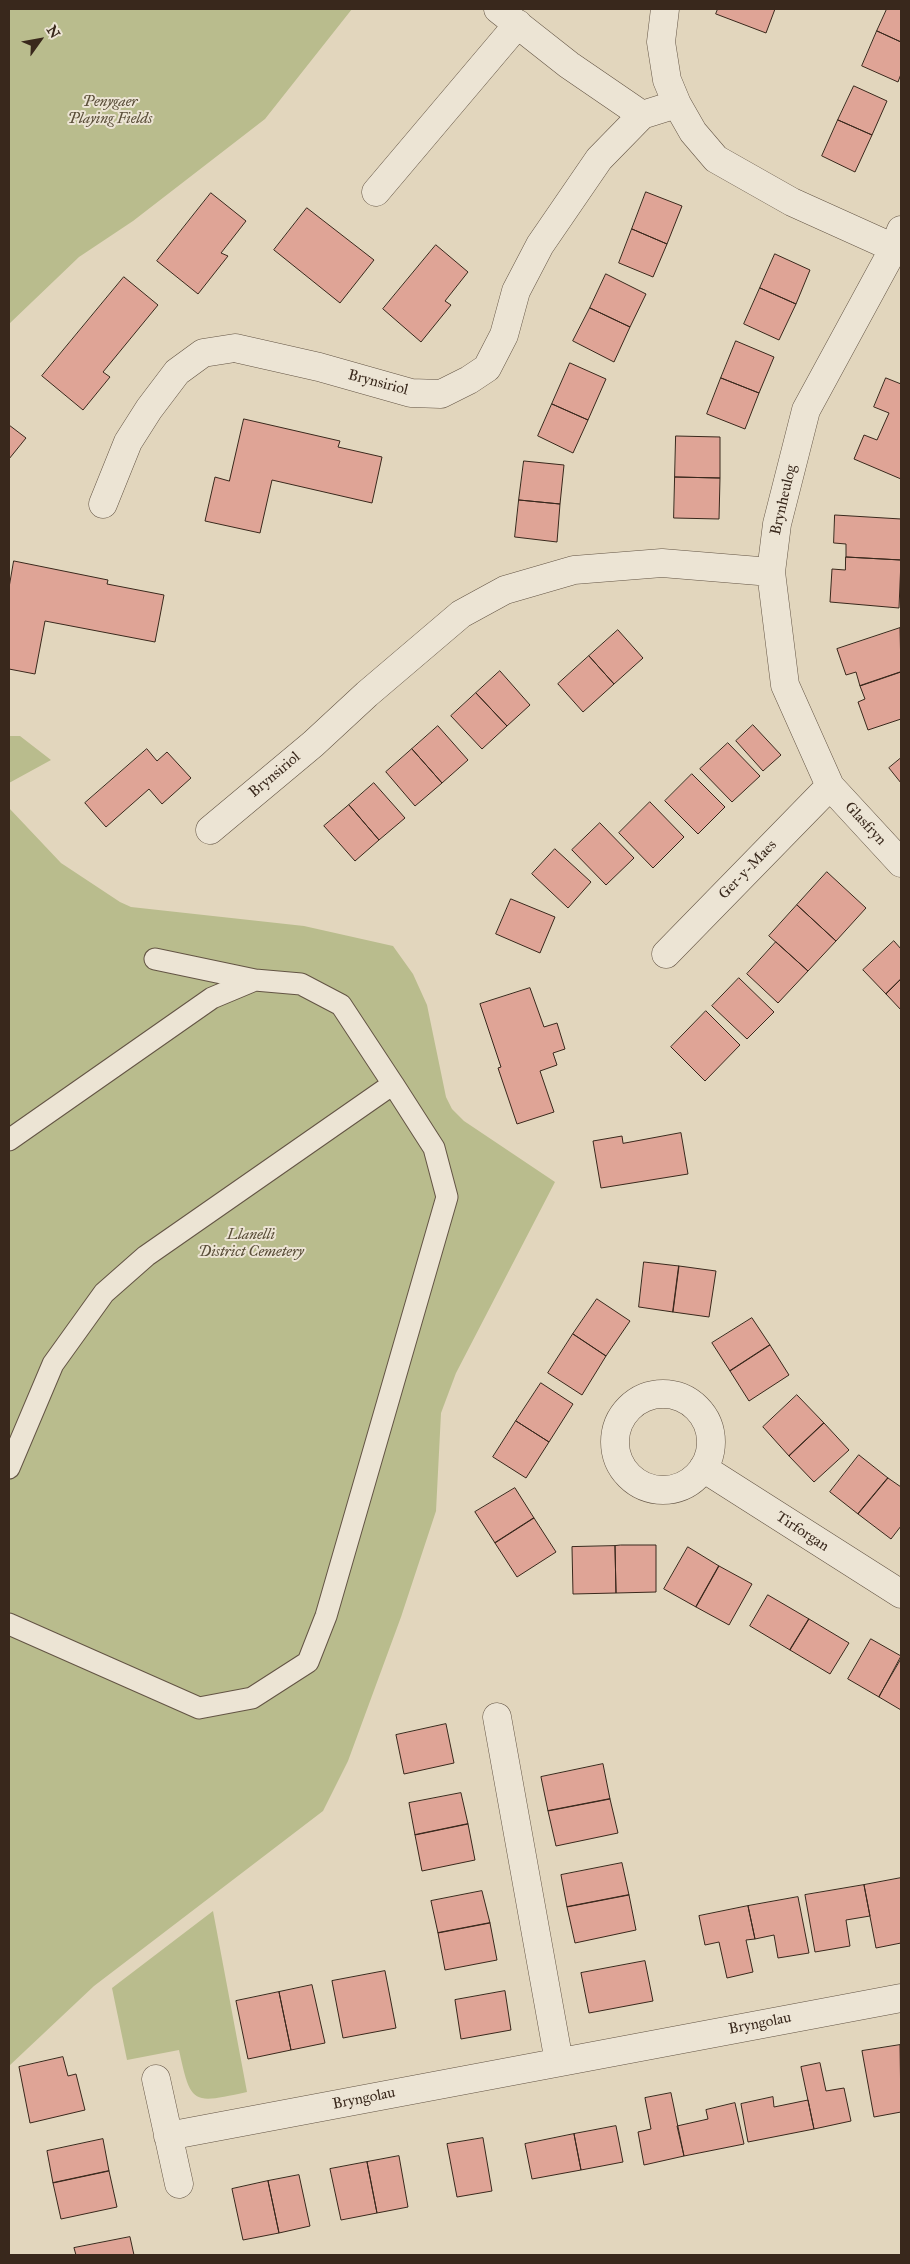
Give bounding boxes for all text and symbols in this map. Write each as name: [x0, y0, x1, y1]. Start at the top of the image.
north arrow: [15, 15, 65, 65]
text: N: [43, 22, 63, 41]
park label: Penygaer Playing Fields: [68, 93, 152, 128]
street label: Brynsiriol: [346, 366, 410, 400]
street label: Brynheulog: [767, 463, 801, 537]
street label: Brynsiriol: [246, 748, 304, 802]
street label: Glasfryn: [840, 799, 890, 849]
street label: Ger-y-Maes: [715, 837, 781, 903]
park label: Llanelli District Cemetery: [198, 1226, 304, 1261]
street label: Tirforgan: [772, 1508, 832, 1556]
street label: Bryngolau: [727, 2009, 793, 2039]
street label: Bryngolau: [331, 2084, 397, 2114]

